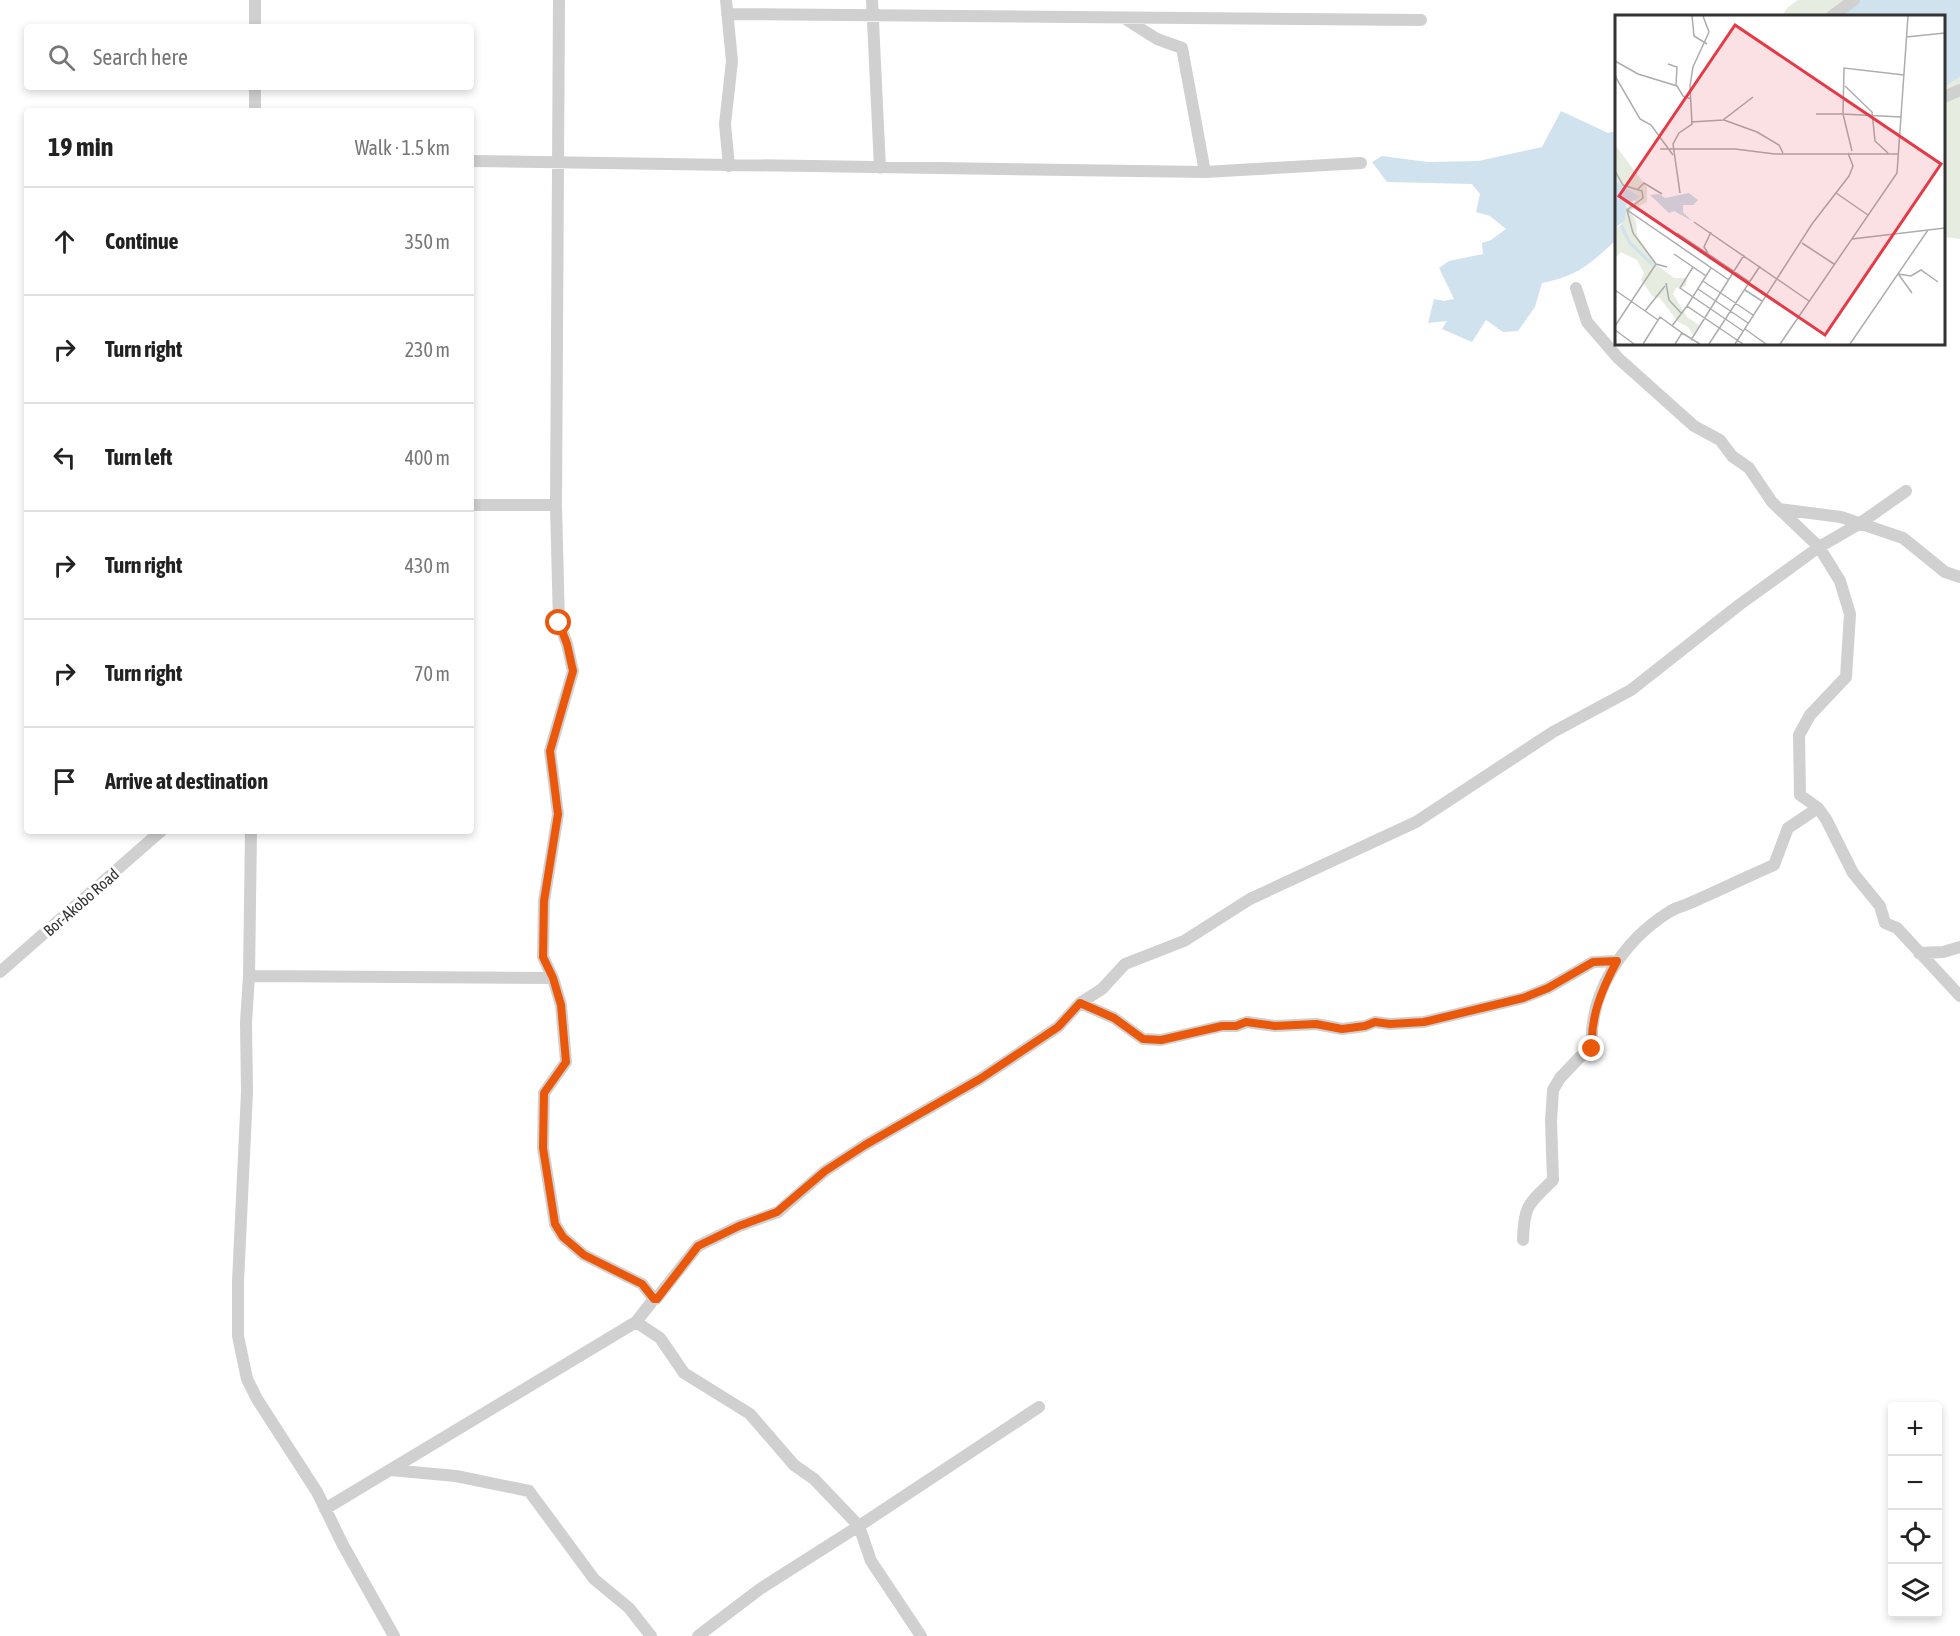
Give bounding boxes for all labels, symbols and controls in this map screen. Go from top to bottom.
inset map [1615,15,1945,345]
search box [24,24,474,90]
icon: search [45,41,78,74]
text: Search here [93,44,188,70]
text: 19 min [48,132,113,162]
text: Walk · 1.5 km [355,136,450,159]
icon: ahead [48,225,81,258]
text: Continue [105,228,179,254]
text: 350 m [405,230,450,253]
icon: right [48,333,81,366]
text: Turn right [105,336,182,362]
text: 230 m [405,338,450,361]
icon: left [48,441,81,474]
text: Turn left [105,444,172,470]
text: 400 m [405,446,450,469]
icon: right [48,549,81,582]
text: Turn right [105,552,182,578]
text: 430 m [405,554,450,577]
route start [545,609,571,635]
icon: right [48,657,81,690]
text: Turn right [105,660,182,686]
text: 70 m [414,662,450,685]
icon: arrive [48,765,81,798]
text: Arrive at destination [105,768,268,794]
street label: Bor-Akobo Road [40,864,122,940]
route end [1578,1035,1604,1061]
map controls [1888,1402,1942,1618]
button: + [1888,1402,1942,1456]
button: − [1888,1456,1942,1510]
button: locate [1888,1510,1942,1564]
button: layers [1888,1564,1942,1618]

